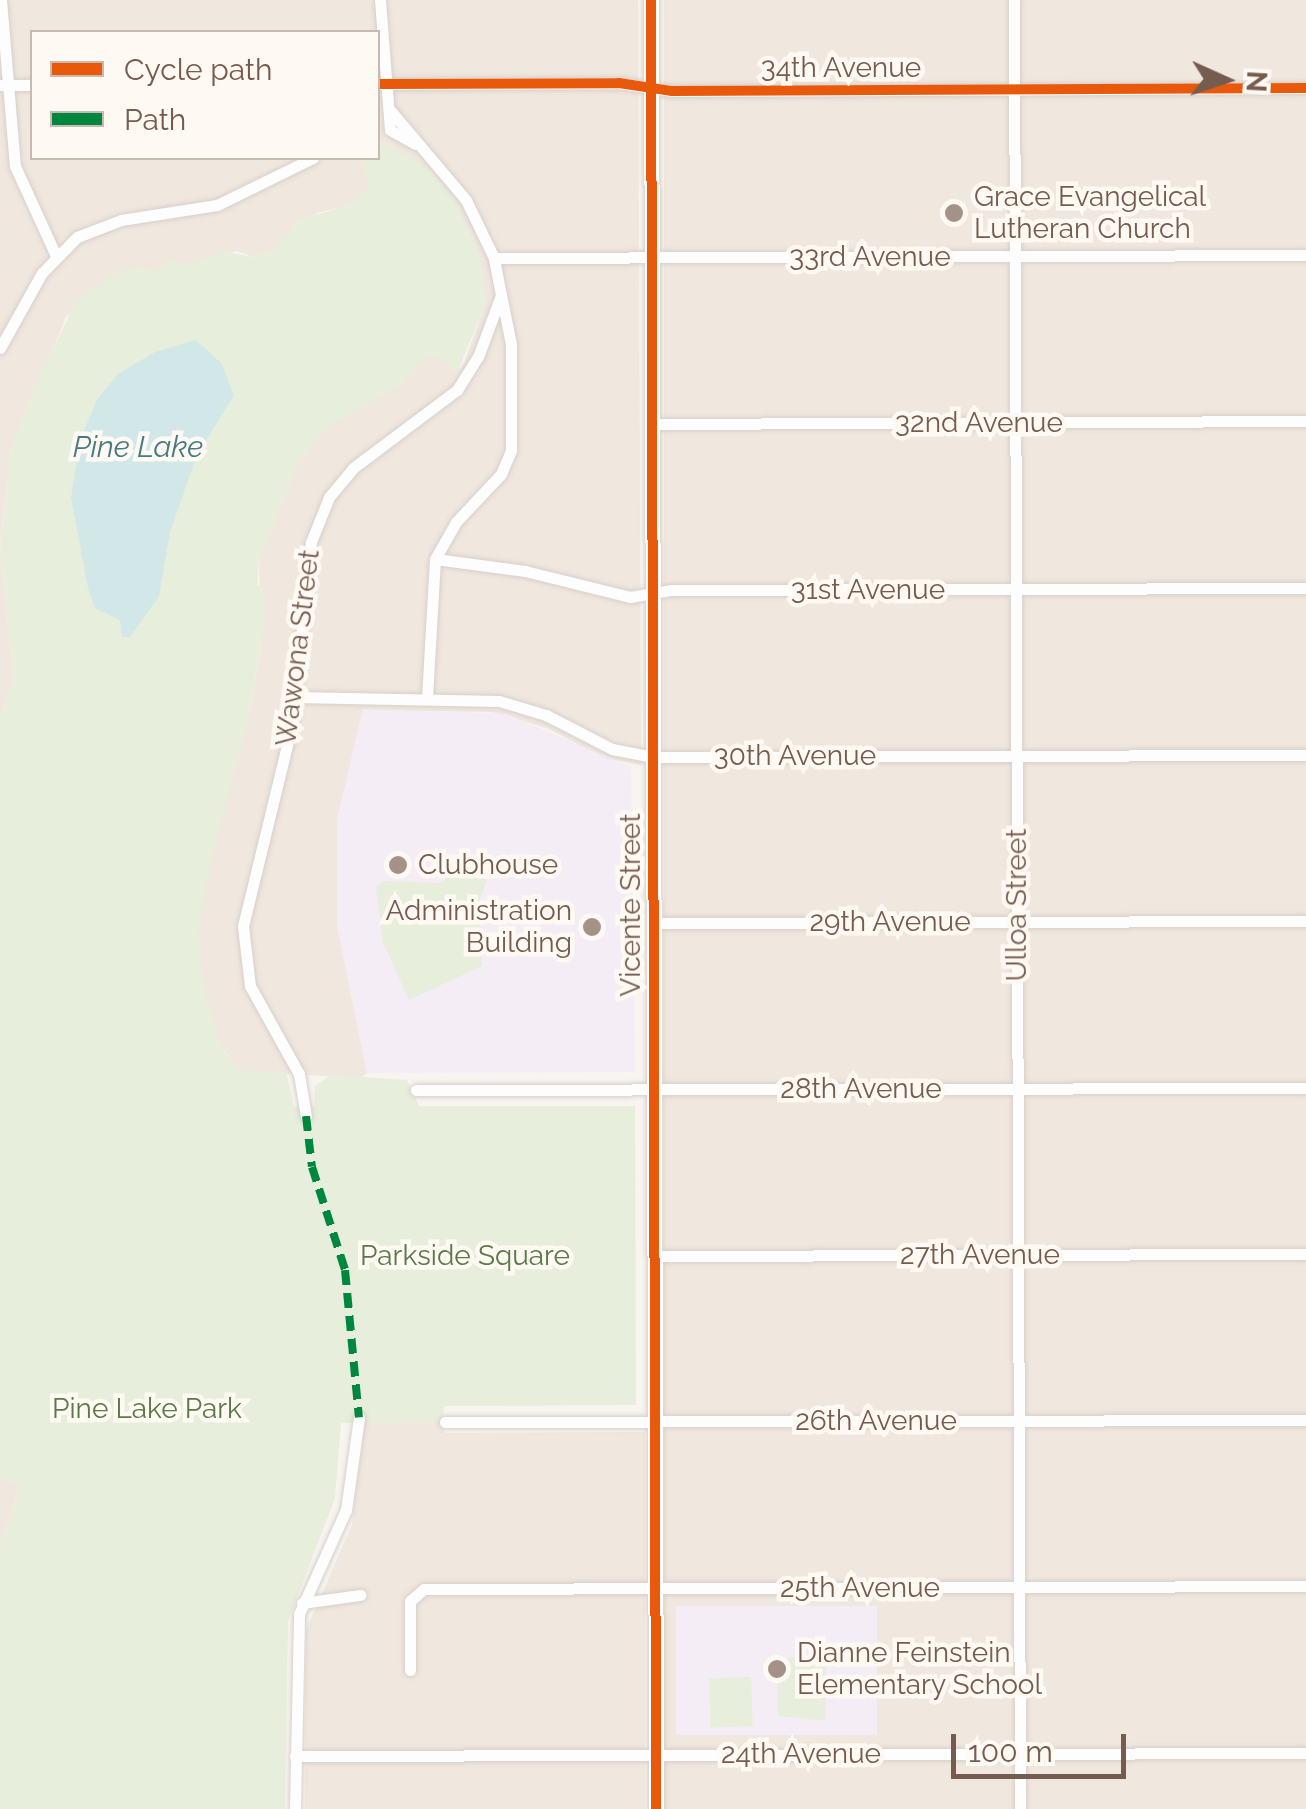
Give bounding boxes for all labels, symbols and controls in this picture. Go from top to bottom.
legend [30,30,380,160]
north arrow [1176,30,1276,130]
street label: 34th Avenue [760,51,922,85]
text: Cycle path [124,52,272,87]
text: N [1239,70,1273,93]
text: Path [124,102,186,137]
place label: Grace Evangelical Lutheran Church [974,180,1206,246]
marker: Grace Evangelical Lutheran Church [943,202,965,224]
street label: 33rd Avenue [789,240,951,274]
street label: 32nd Avenue [895,406,1063,440]
water label: Pine Lake [73,429,203,465]
street label: Wawona Street [269,548,327,748]
street label: 31st Avenue [790,573,946,607]
street label: 30th Avenue [713,739,877,773]
street label: Vicente Street [614,813,648,997]
street label: Ulloa Street [1000,829,1034,981]
place label: Clubhouse [418,848,558,882]
marker: Clubhouse [387,854,409,876]
place label: Administration Building [386,894,572,960]
street label: 29th Avenue [809,905,971,939]
marker: Administration Building [581,916,603,938]
street label: 28th Avenue [780,1072,942,1106]
street label: 27th Avenue [900,1238,1060,1272]
park label: Parkside Square [360,1239,570,1273]
park label: Pine Lake Park [52,1392,242,1426]
street label: 26th Avenue [795,1404,957,1438]
street label: 25th Avenue [780,1571,940,1605]
place label: Dianne Feinstein Elementary School [797,1636,1043,1702]
marker: Dianne Feinstein Elementary School [766,1658,788,1680]
scale bar [956,1714,1131,1776]
text: 100 m [968,1734,1053,1769]
street label: 24th Avenue [721,1737,881,1771]

